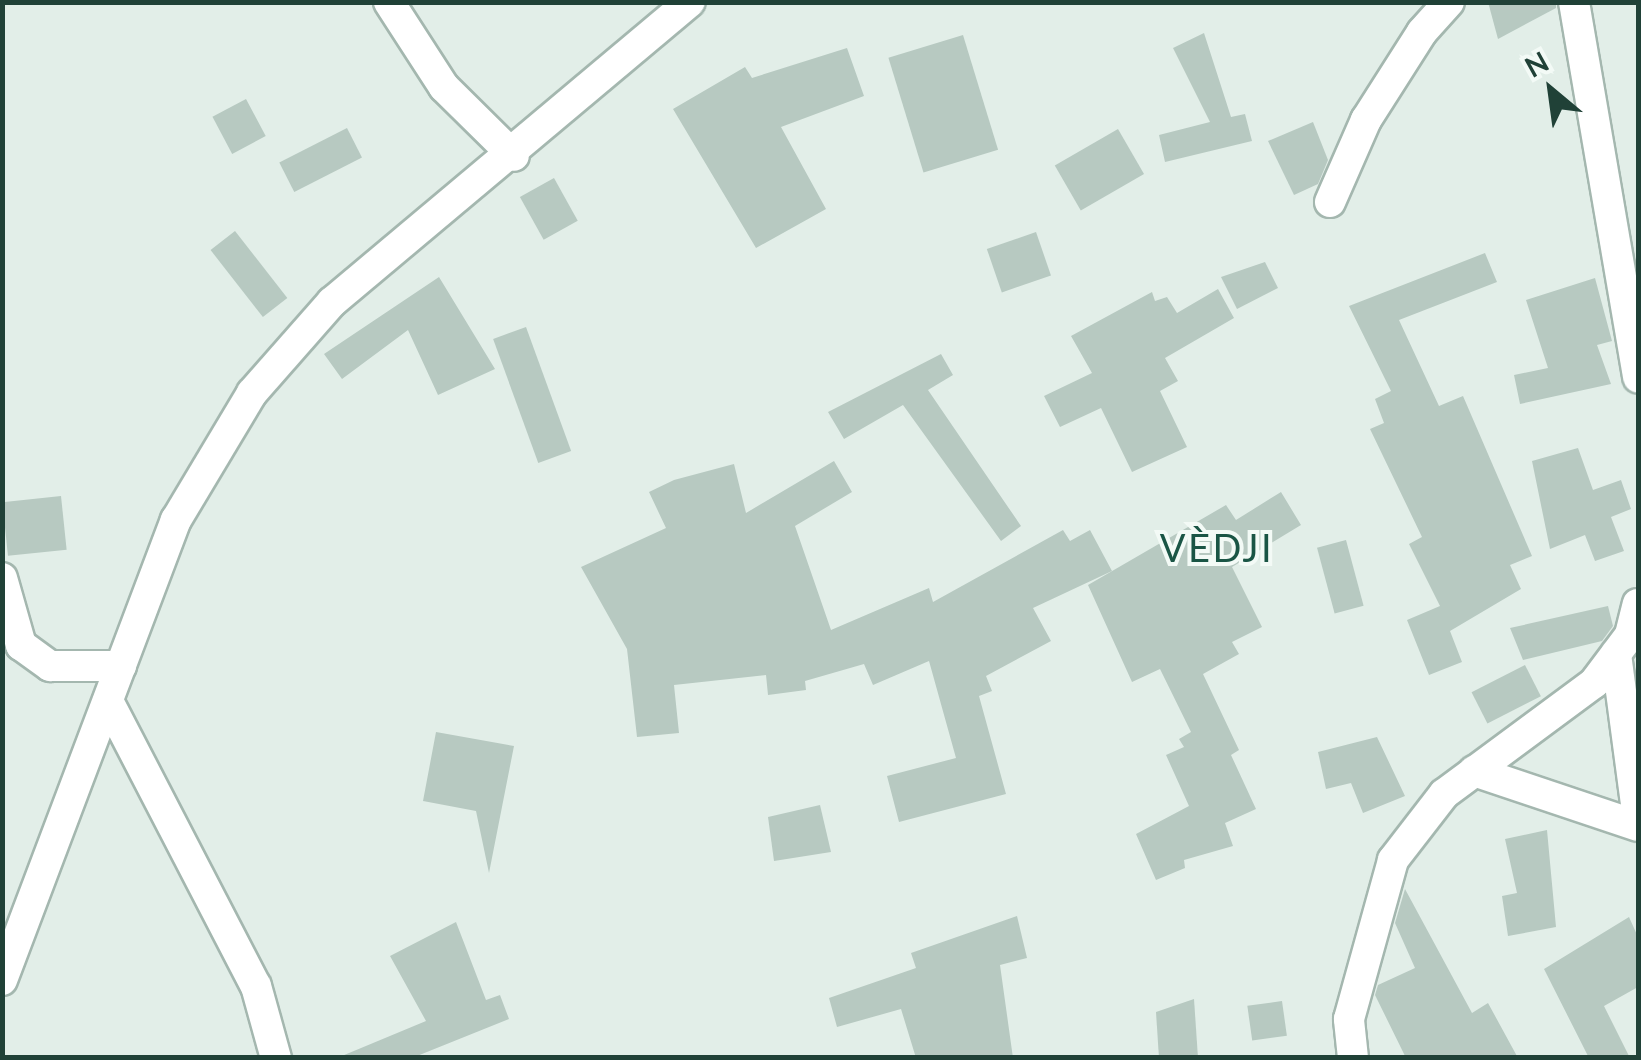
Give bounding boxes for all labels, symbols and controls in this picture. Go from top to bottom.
north arrow [1501,40,1601,140]
text: N [1519,44,1554,84]
district label: VÈDJI [1160,525,1274,571]

